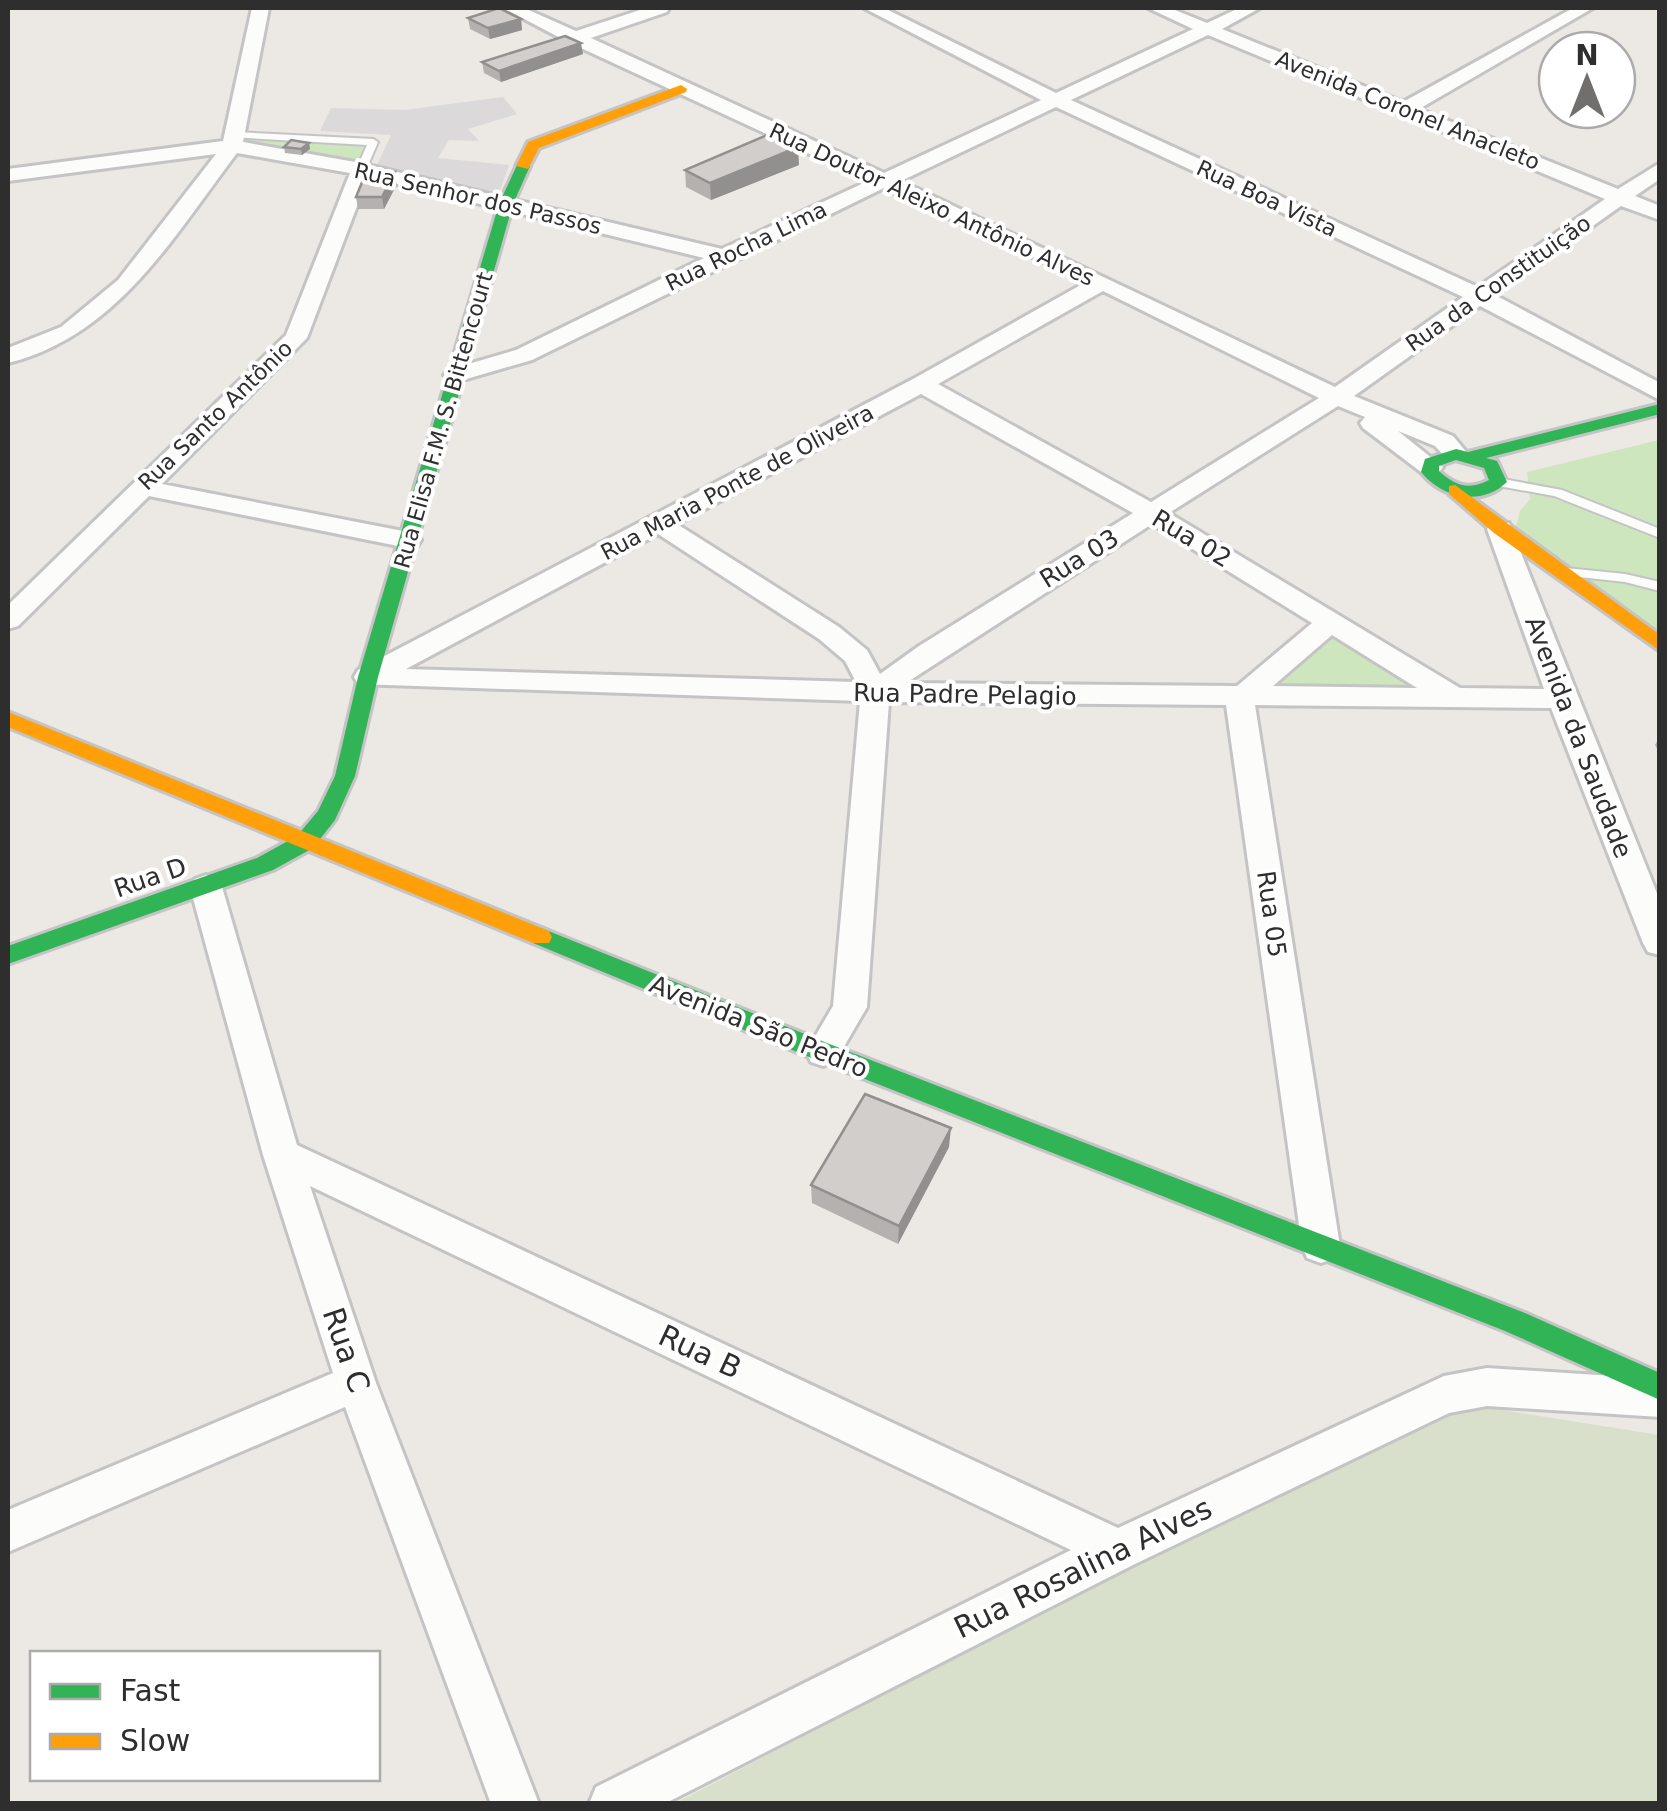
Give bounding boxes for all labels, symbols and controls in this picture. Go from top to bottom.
north arrow [1537,30,1637,130]
text: N [1575,39,1599,72]
street label: Avenida Coronel Anacleto [1272,46,1543,175]
street label: Rua Doutor Aleixo Antônio Alves [765,118,1098,291]
street label: Rua Boa Vista [1193,155,1341,242]
street label: Rua Senhor dos Passos [352,158,604,239]
street label: Rua Rocha Lima [662,197,831,296]
street label: Rua da Constituição [1401,210,1595,357]
street label: Rua Elisa F.M. S. Bittencourt [389,269,498,571]
street label: Rua Santo Antônio [133,336,297,495]
street label: Rua Maria Ponte de Oliveira [597,400,878,565]
street label: Rua 02 [1147,504,1237,573]
street label: Rua 03 [1035,523,1124,594]
street label: Avenida da Saudade [1519,612,1638,862]
street label: Rua Padre Pelagio [853,678,1077,711]
street label: Rua D [110,852,190,903]
street label: Rua 05 [1251,869,1292,959]
street label: Avenida São Pedro [646,969,872,1083]
street label: Rua C [316,1303,377,1397]
street label: Rua B [653,1317,747,1386]
street label: Rua Rosalina Alves [948,1490,1217,1645]
legend [30,1651,380,1781]
text: Fast [120,1673,181,1708]
text: Slow [120,1723,190,1758]

